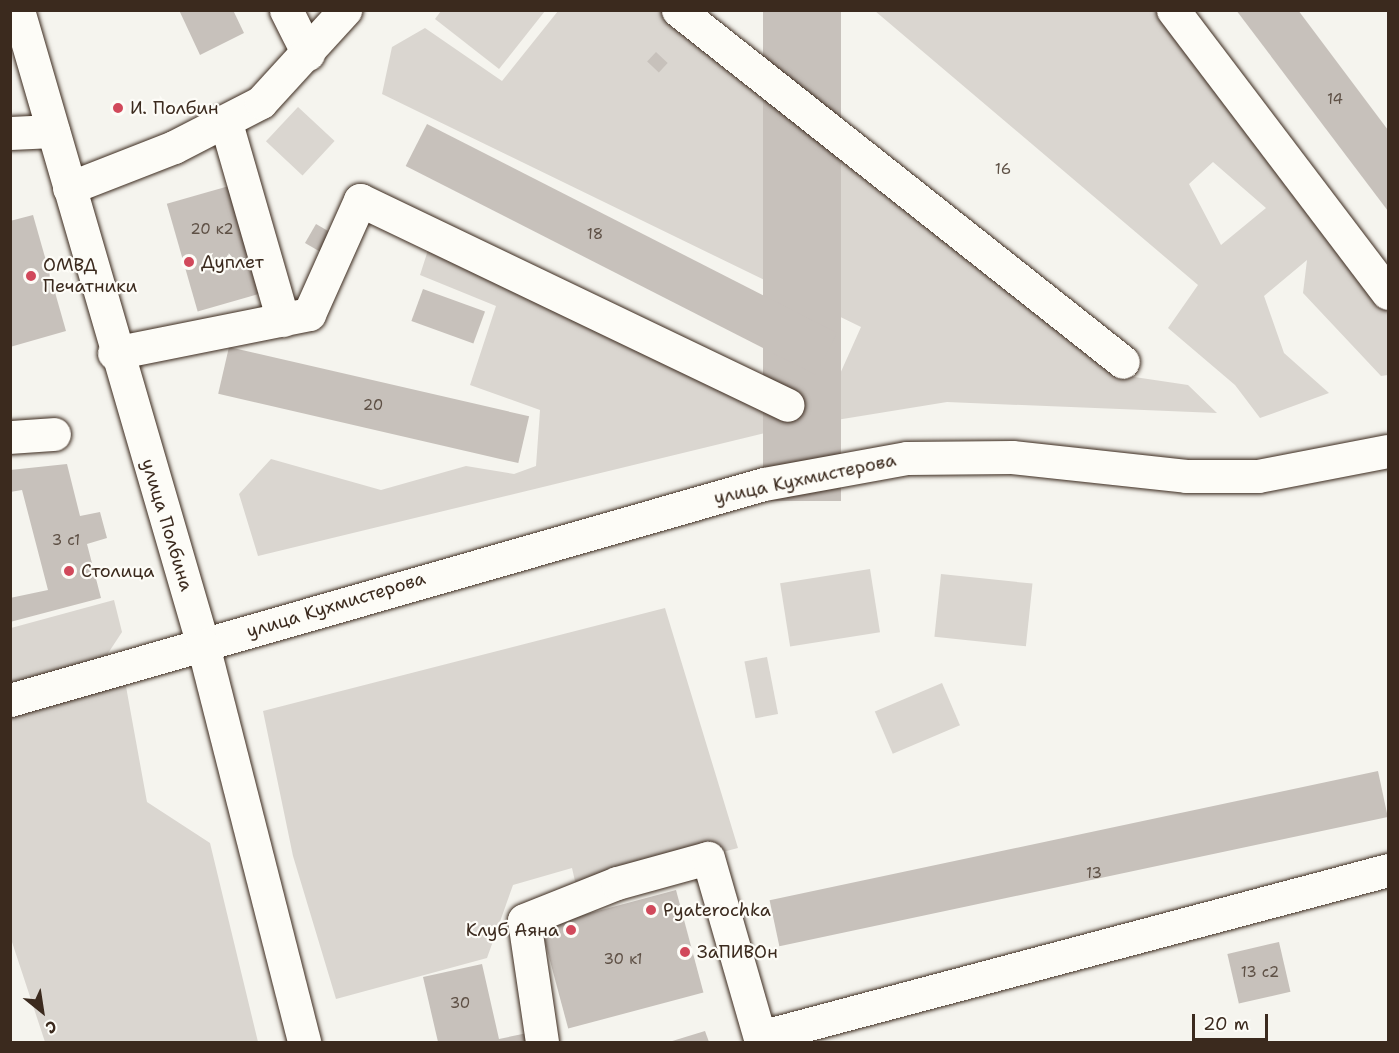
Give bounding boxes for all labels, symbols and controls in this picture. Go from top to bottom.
house number: 14 [1327,91,1343,109]
place label: И. Полбин [130,97,219,119]
marker: И. Полбин [111,101,125,115]
house number: 16 [995,161,1011,179]
house number: 20 к2 [190,221,234,239]
house number: 18 [587,226,603,244]
place label: Дуплет [201,251,264,273]
place label: ОМВД Печатники [43,255,137,298]
marker: Дуплет [182,255,196,269]
marker: ОМВД Печатники [24,269,38,283]
house number: 20 [363,397,383,415]
street label: улица Кухмистерова [712,449,898,509]
street label: улица Полбина [137,456,197,594]
house number: 3 с1 [52,532,80,550]
place label: Столица [81,560,154,582]
marker: Столица [62,564,76,578]
street label: улица Кухмистерова [244,568,428,642]
house number: 13 [1086,865,1102,883]
place label: Pyaterochka [663,899,771,921]
marker: Pyaterochka [644,903,658,917]
place label: Клуб Аяна [466,919,559,941]
marker: Клуб Аяна [564,923,578,937]
place label: ЗаПИВОн [697,941,778,963]
marker: ЗаПИВОн [678,945,692,959]
house number: 30 к1 [603,951,643,969]
house number: 13 с2 [1241,964,1279,982]
north arrow [12,981,72,1041]
house number: 30 [450,995,470,1013]
scale bar [1195,1002,1272,1040]
text: 20 m [1203,1012,1249,1036]
text: С [42,1015,61,1039]

